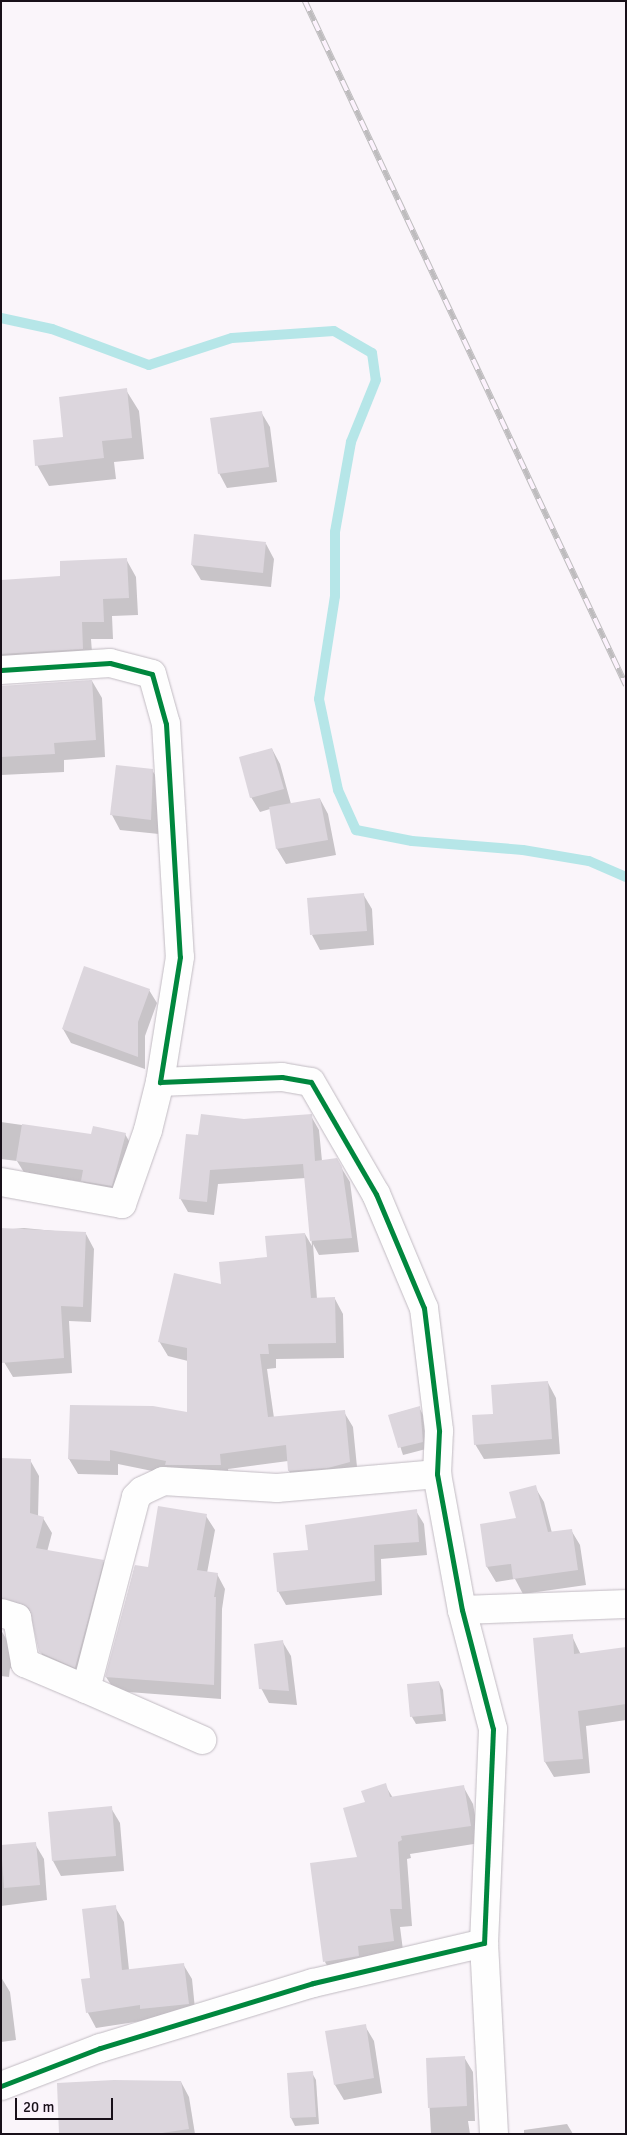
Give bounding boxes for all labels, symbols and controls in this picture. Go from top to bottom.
scale bar [18,2088,115,2120]
text: 20 m [23,2098,54,2116]

